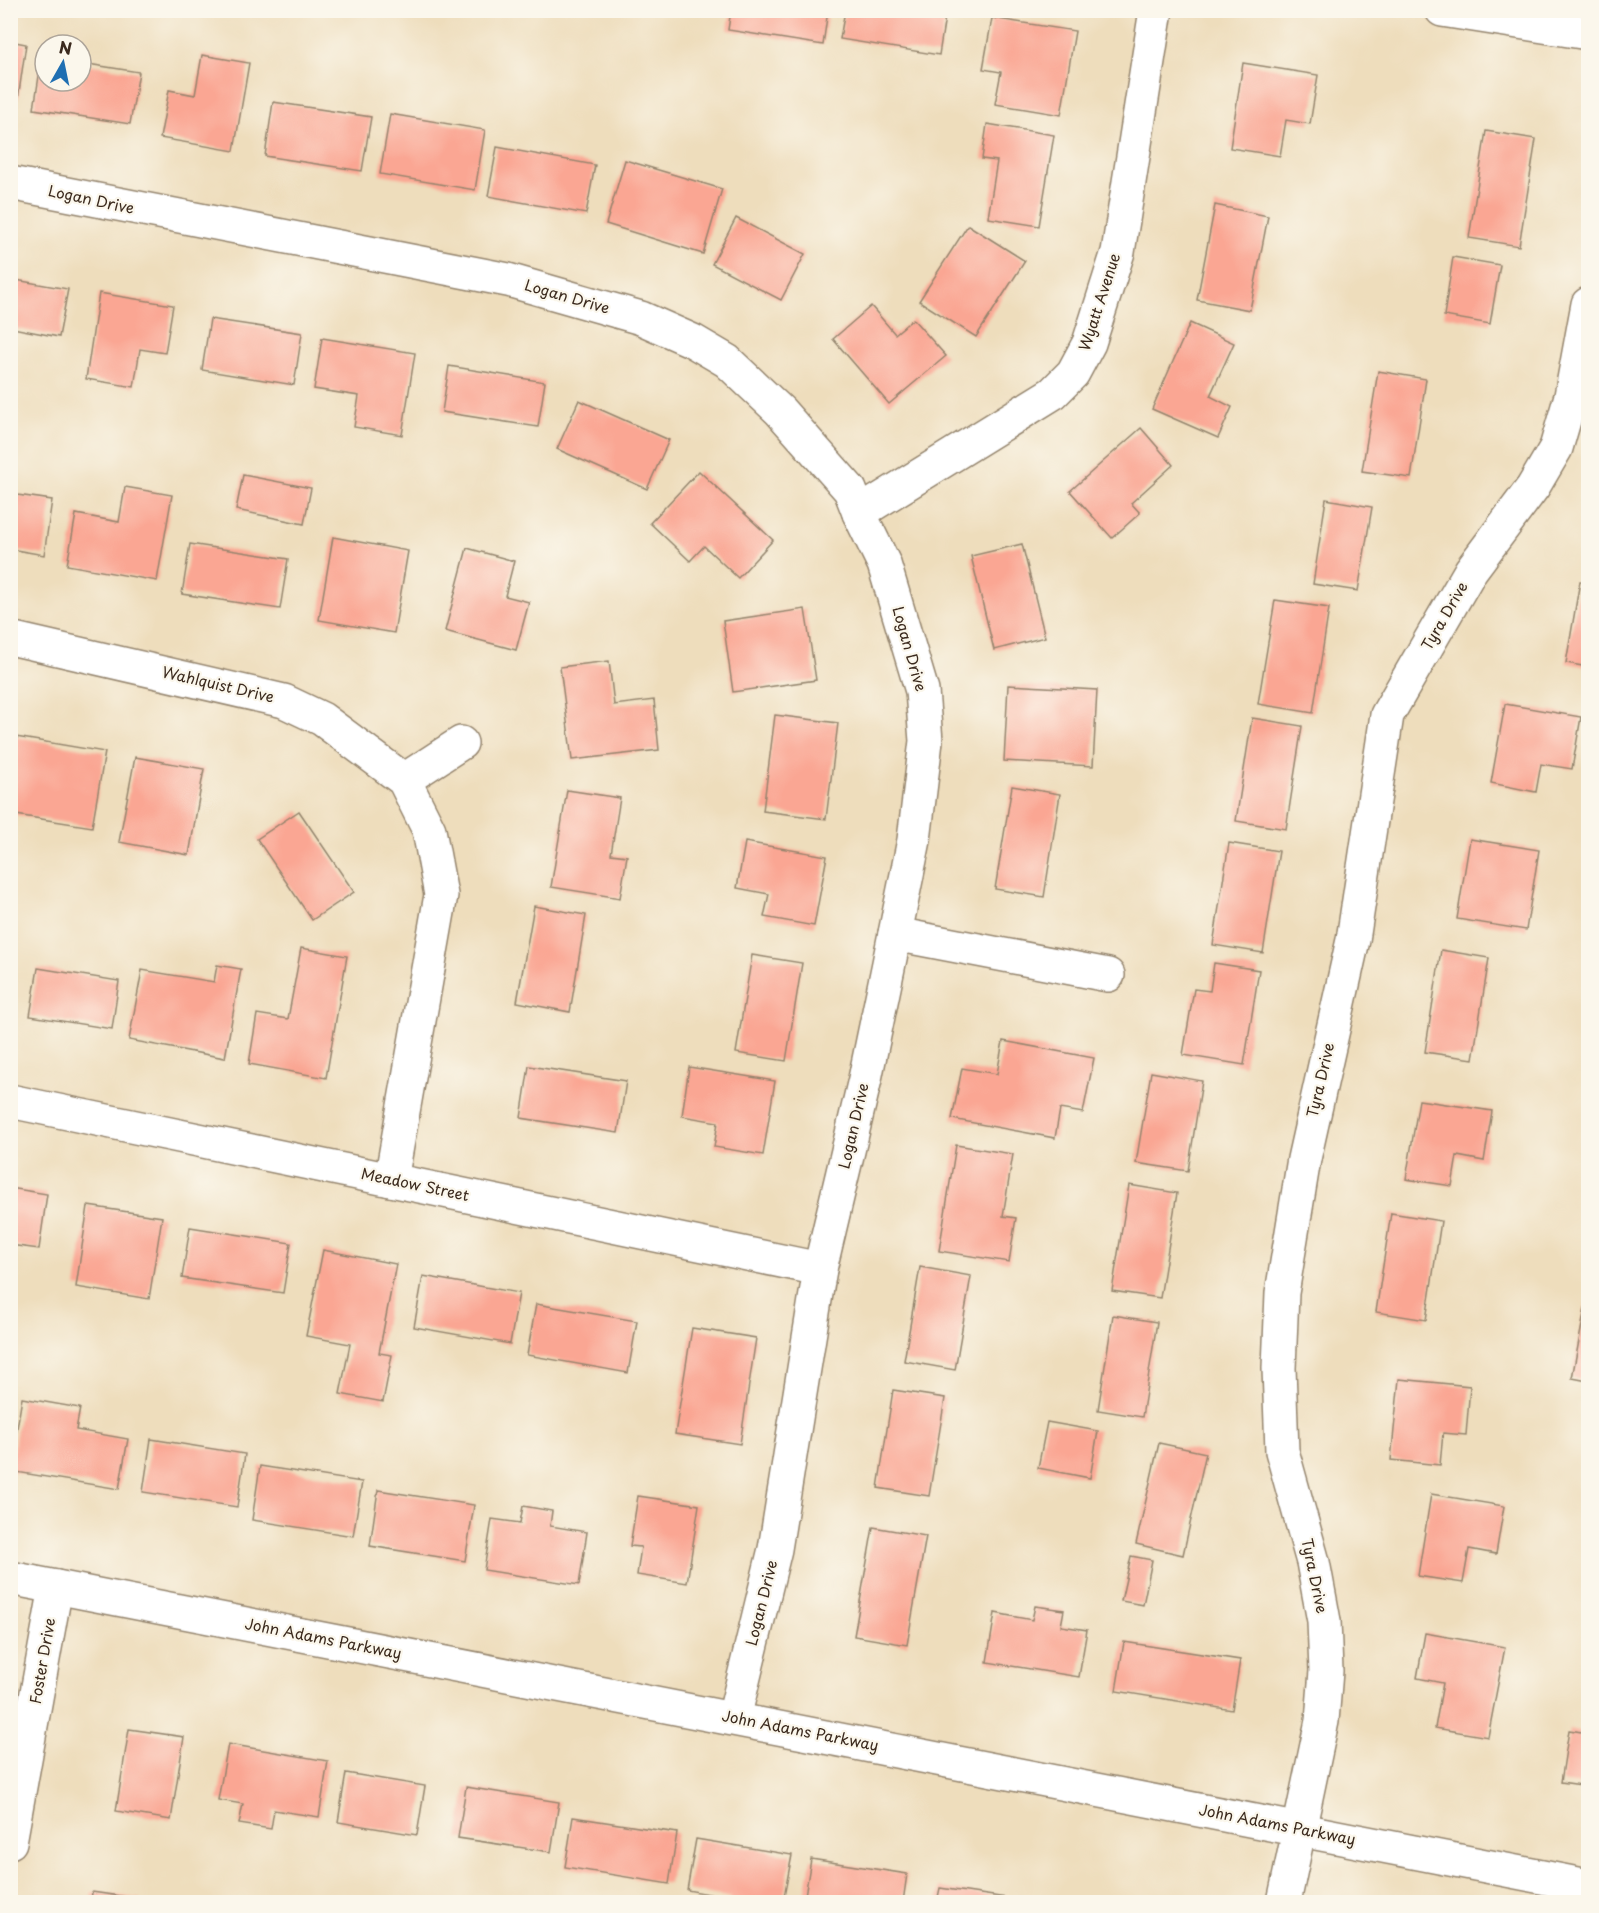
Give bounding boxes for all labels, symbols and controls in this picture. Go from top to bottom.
north arrow [33,33,93,93]
text: N [57,34,74,60]
street label: Logan Drive [46,178,137,219]
street label: Wyatt Avenue [1072,250,1125,353]
street label: Logan Drive [522,272,613,319]
street label: Tyra Drive [1415,577,1473,654]
street label: Logan Drive [887,603,934,694]
street label: Wahlquist Drive [160,659,277,708]
street label: Tyra Drive [1300,1040,1339,1119]
street label: Logan Drive [831,1080,874,1171]
street label: Meadow Street [359,1161,471,1206]
street label: Tyra Drive [1296,1536,1335,1615]
street label: Logan Drive [739,1557,782,1648]
street label: John Adams Parkway [243,1611,404,1664]
street label: Foster Drive [23,1616,60,1706]
street label: John Adams Parkway [720,1703,881,1756]
street label: John Adams Parkway [1197,1797,1358,1850]

